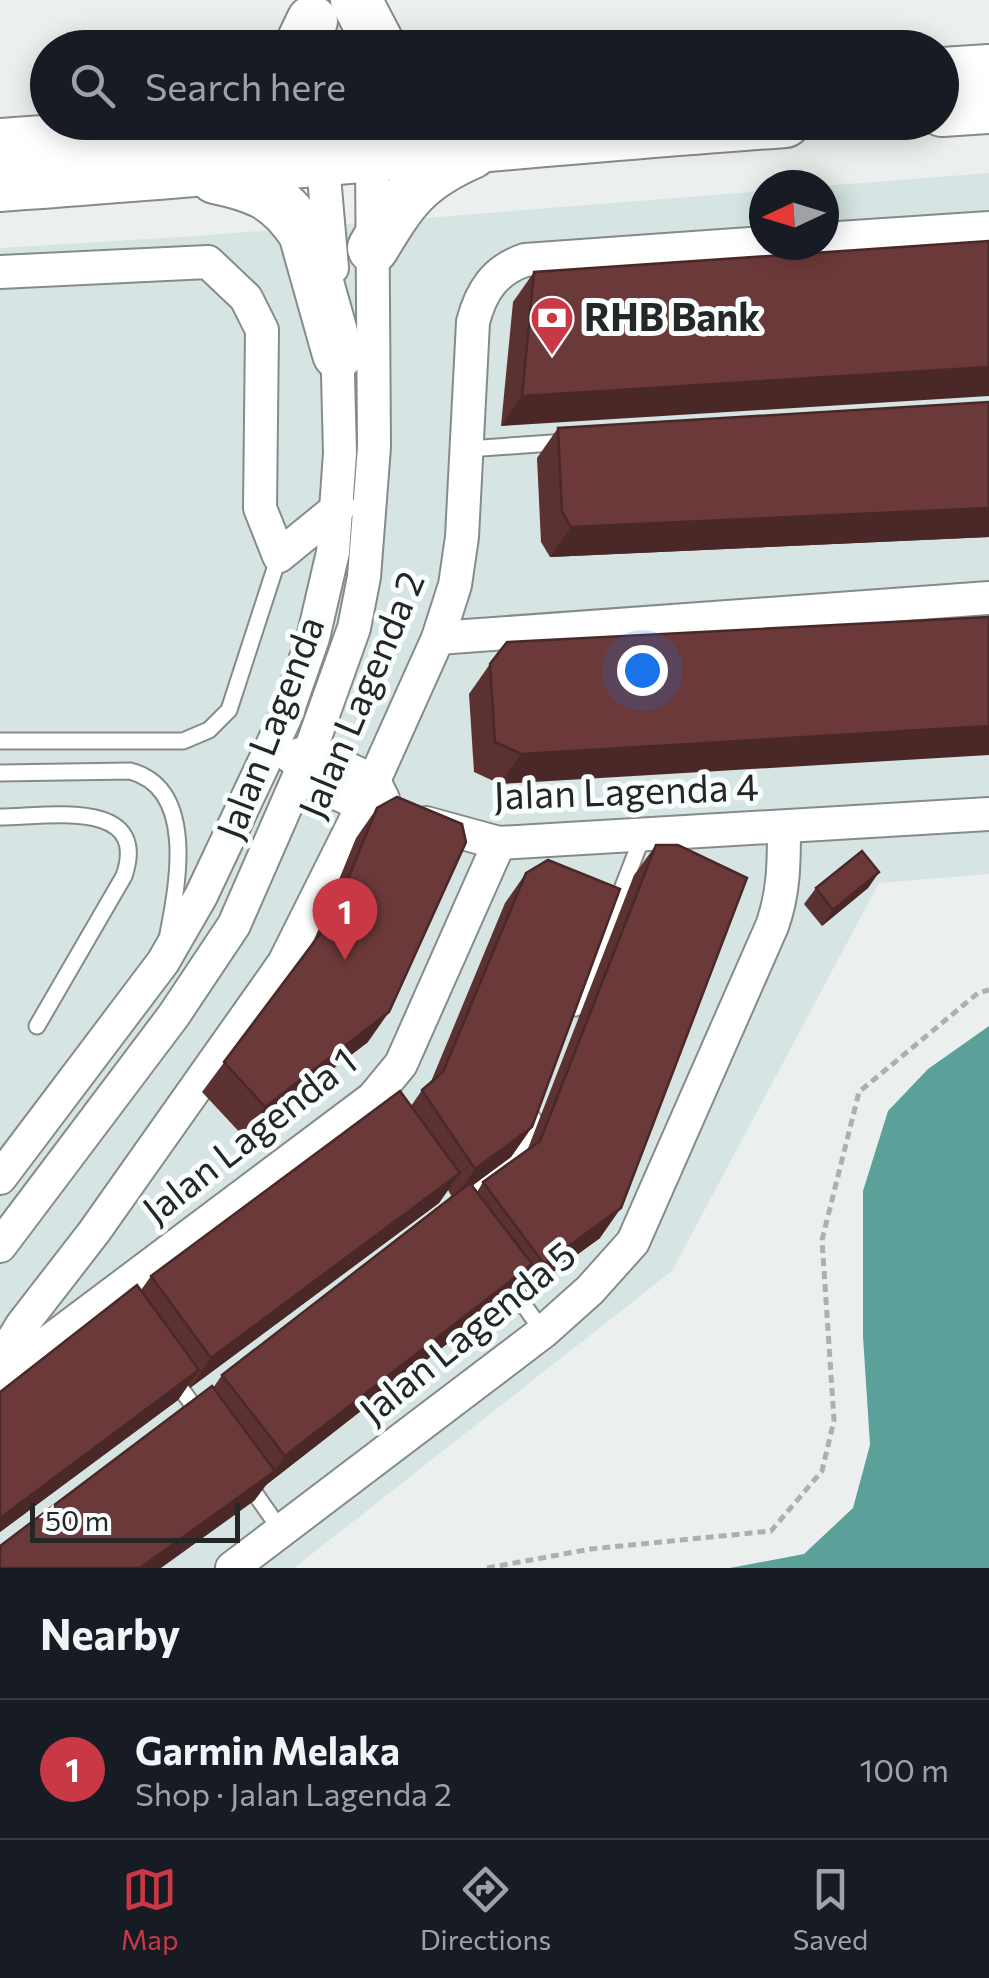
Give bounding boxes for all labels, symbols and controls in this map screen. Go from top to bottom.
search box [30,30,959,140]
icon: search [65,58,120,113]
text: Search here [145,62,346,109]
north arrow [749,170,839,260]
place label: RHB Bank [584,292,760,339]
bank icon: RHB Bank [529,295,575,356]
street label: Jalan Lagenda 2 [287,564,433,824]
street label: Jalan Lagenda [205,609,333,845]
your location [617,645,668,696]
street label: Jalan Lagenda 4 [493,761,759,818]
pin: 1 [312,878,378,960]
street label: Jalan Lagenda 1 [132,1036,365,1232]
street label: Jalan Lagenda 5 [349,1230,584,1432]
scale bar [30,1498,240,1542]
text: 50 m [45,1503,109,1537]
text: Nearby [40,1607,180,1659]
text: Garmin Melaka [135,1726,400,1773]
text: 1 [65,1749,80,1789]
text: 100 m [860,1749,949,1789]
text: Shop · Jalan Lagenda 2 [135,1773,452,1813]
tab: Map [121,1862,178,1956]
tab: Directions [420,1862,551,1956]
tab: Saved [793,1862,868,1956]

